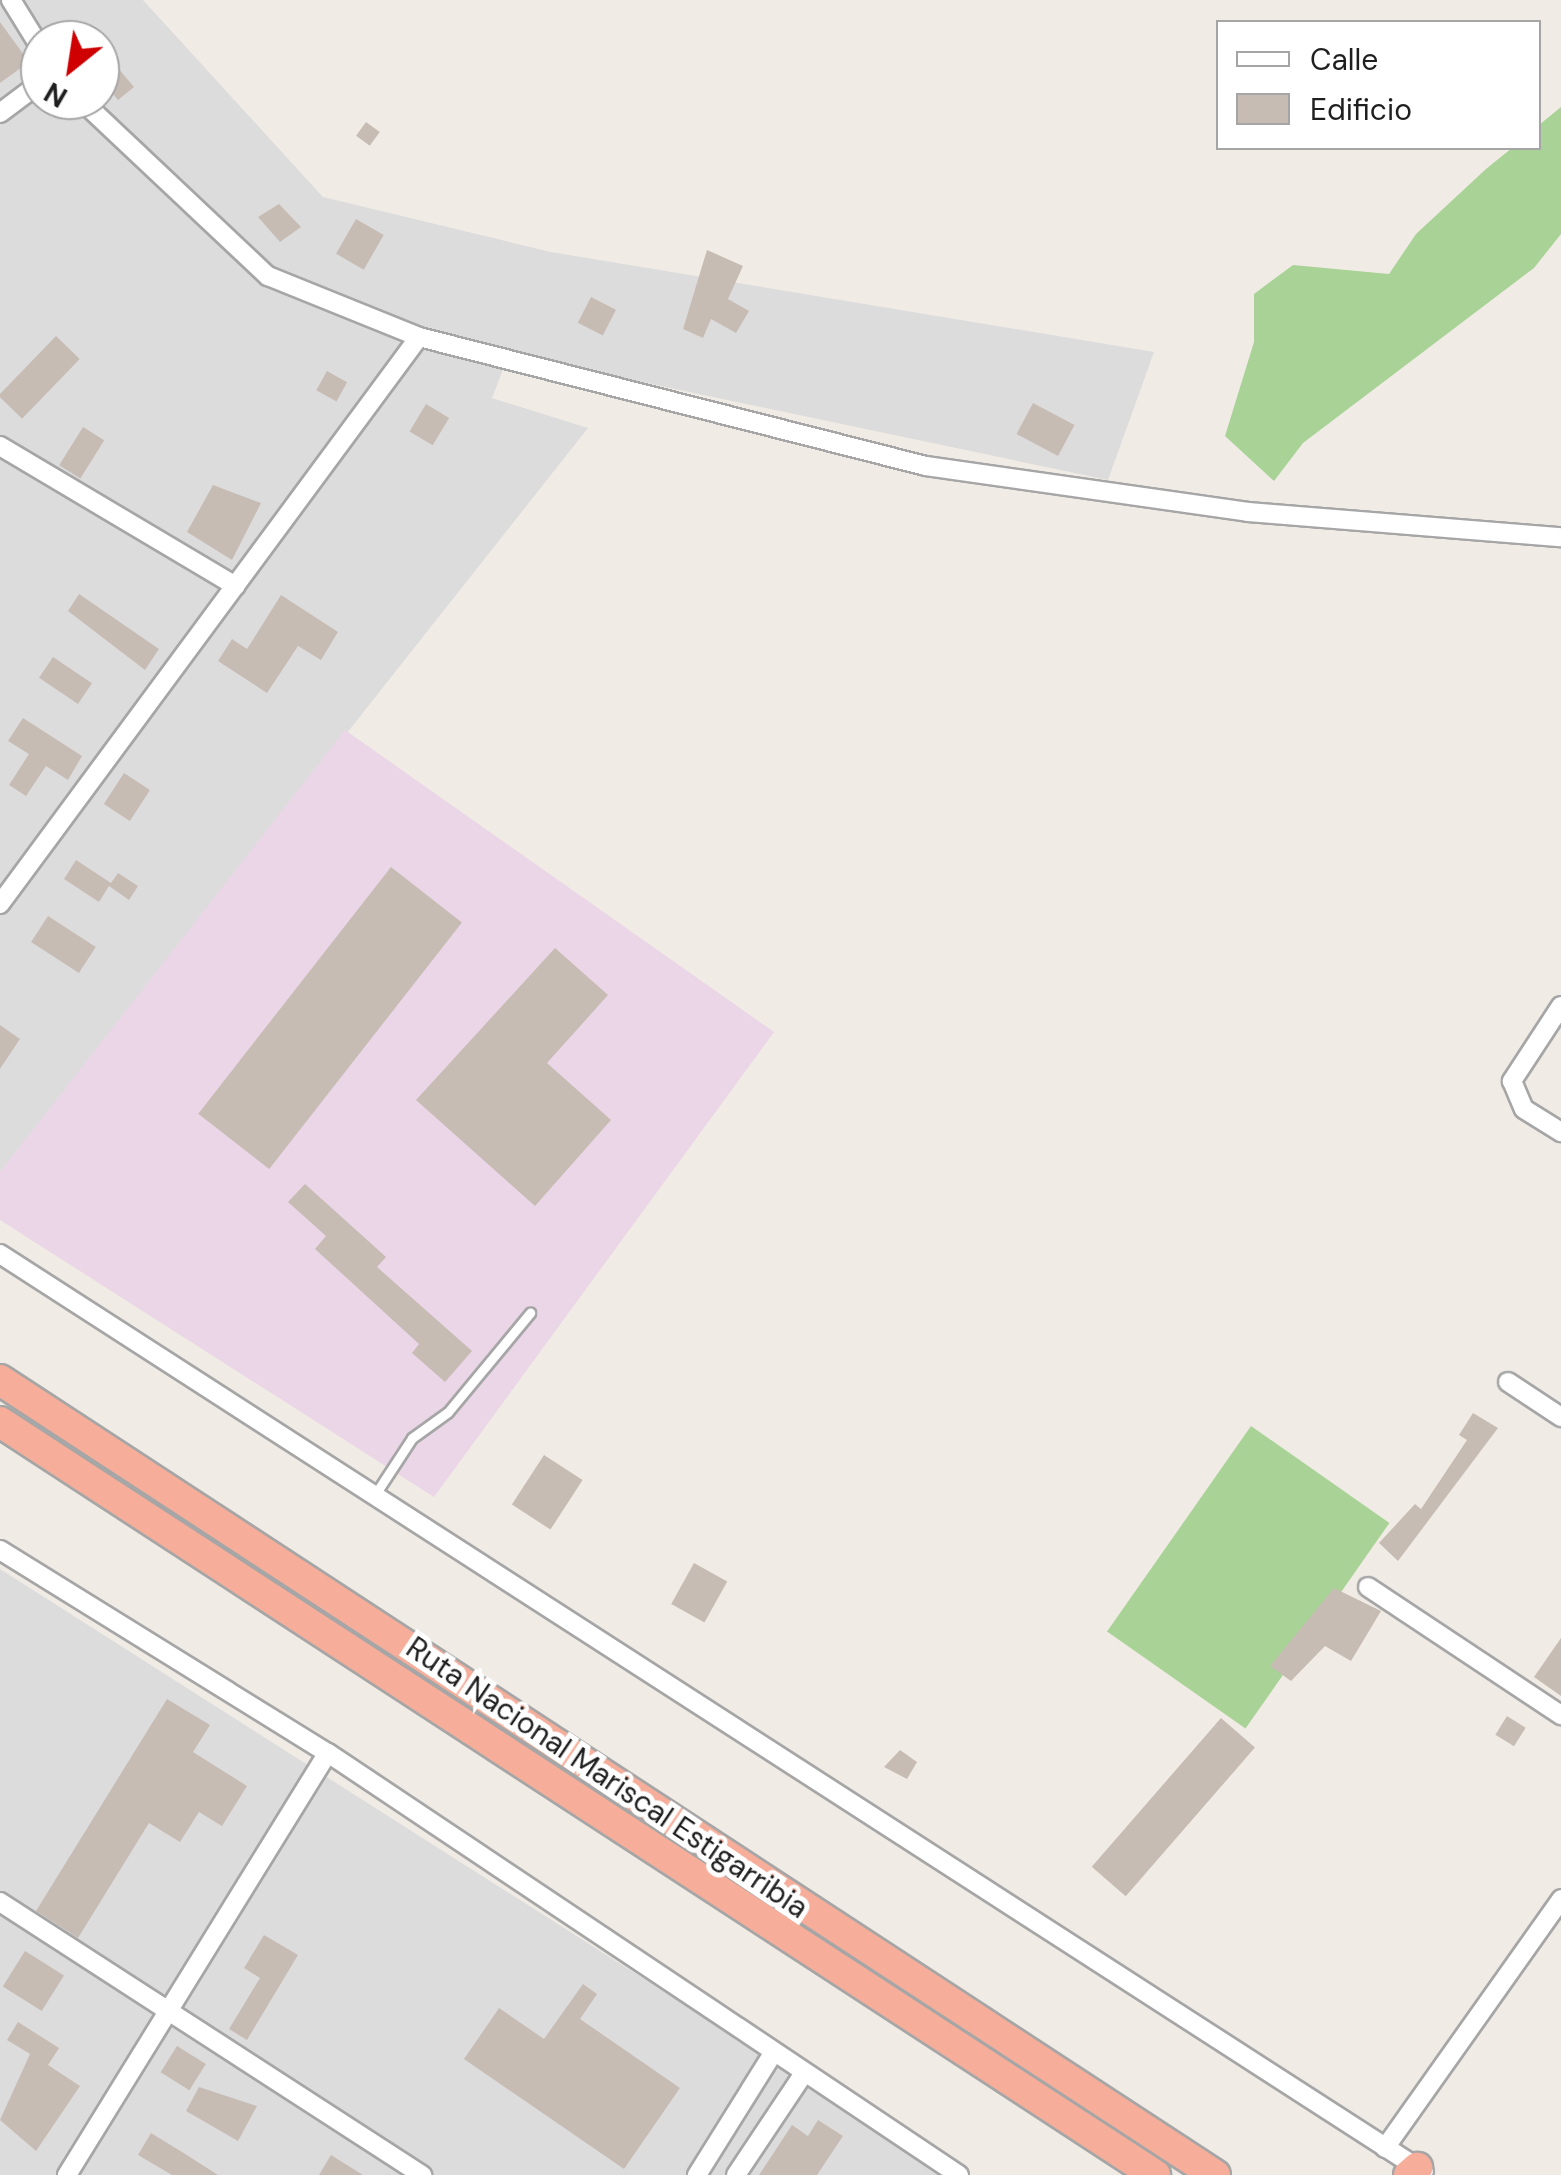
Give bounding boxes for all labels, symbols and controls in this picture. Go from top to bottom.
north arrow [20,20,120,120]
legend [1216,20,1541,150]
text: Calle [1310,40,1378,79]
text: N [38,74,74,116]
text: Edificio [1310,90,1412,129]
street label: Ruta Nacional Mariscal Estigarribia [399,1630,815,1926]

